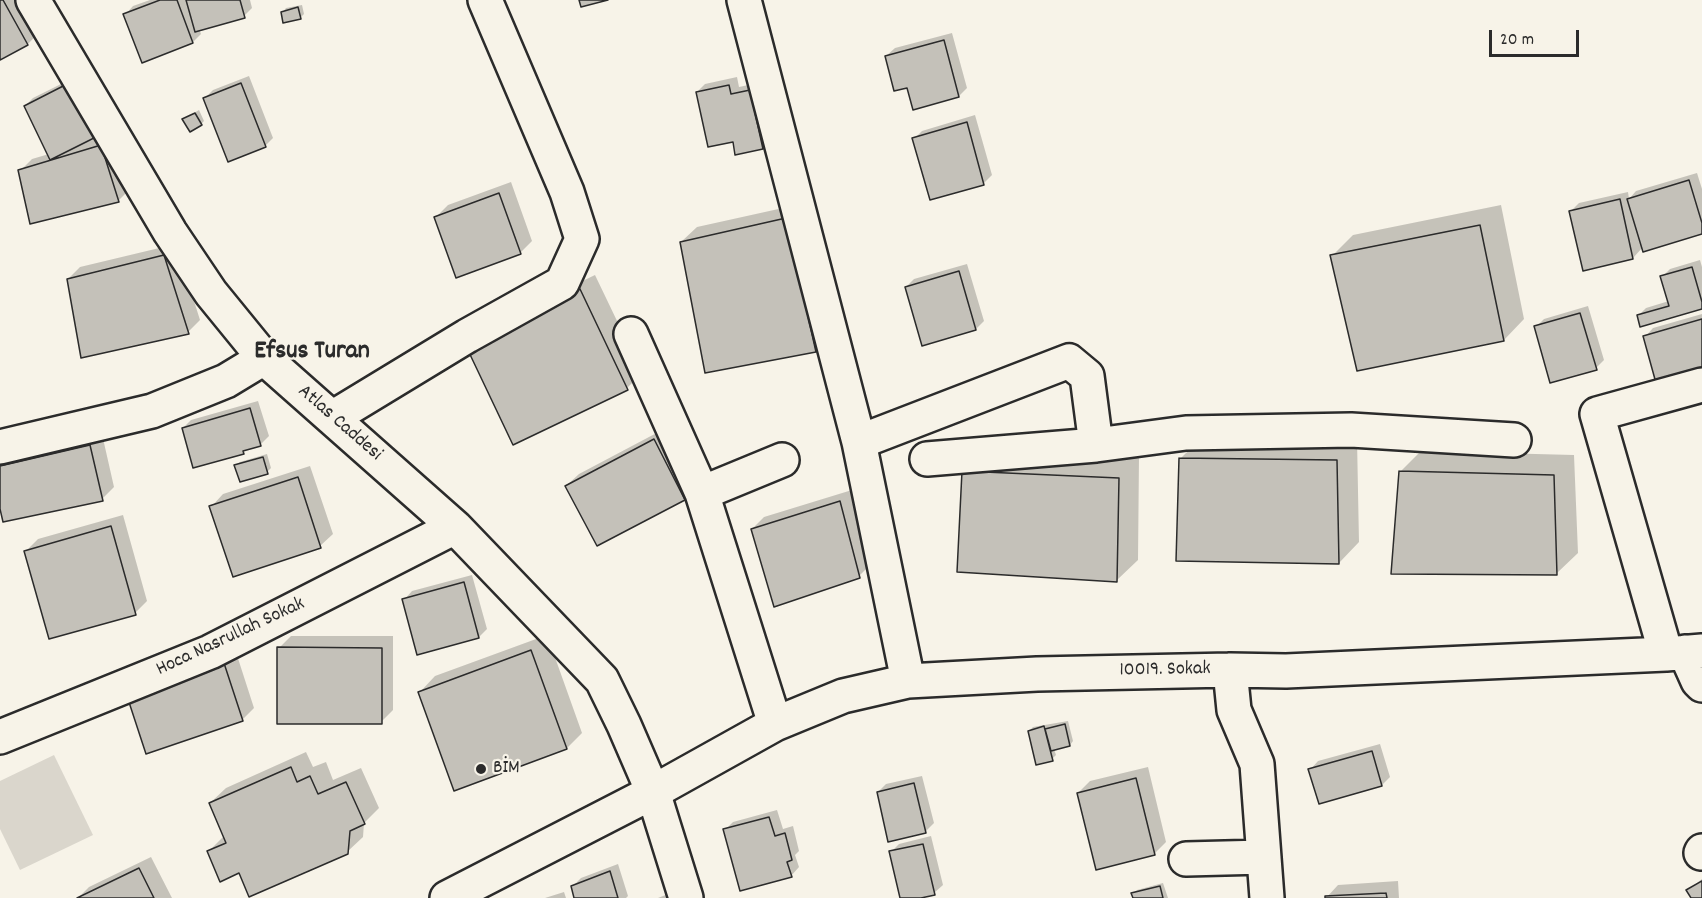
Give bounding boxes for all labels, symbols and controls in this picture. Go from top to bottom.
scale bar [1492,18,1582,56]
text: 20 m [1500,28,1534,53]
district label: Efsus Turan [254,337,370,369]
street label: Atlas Caddesi [292,381,386,467]
street label: Hoca Nasrullah Sokak [153,593,309,683]
street label: 10019. Sokak [1119,658,1211,684]
place label: BİM [493,757,520,781]
marker: BİM [474,762,488,776]

